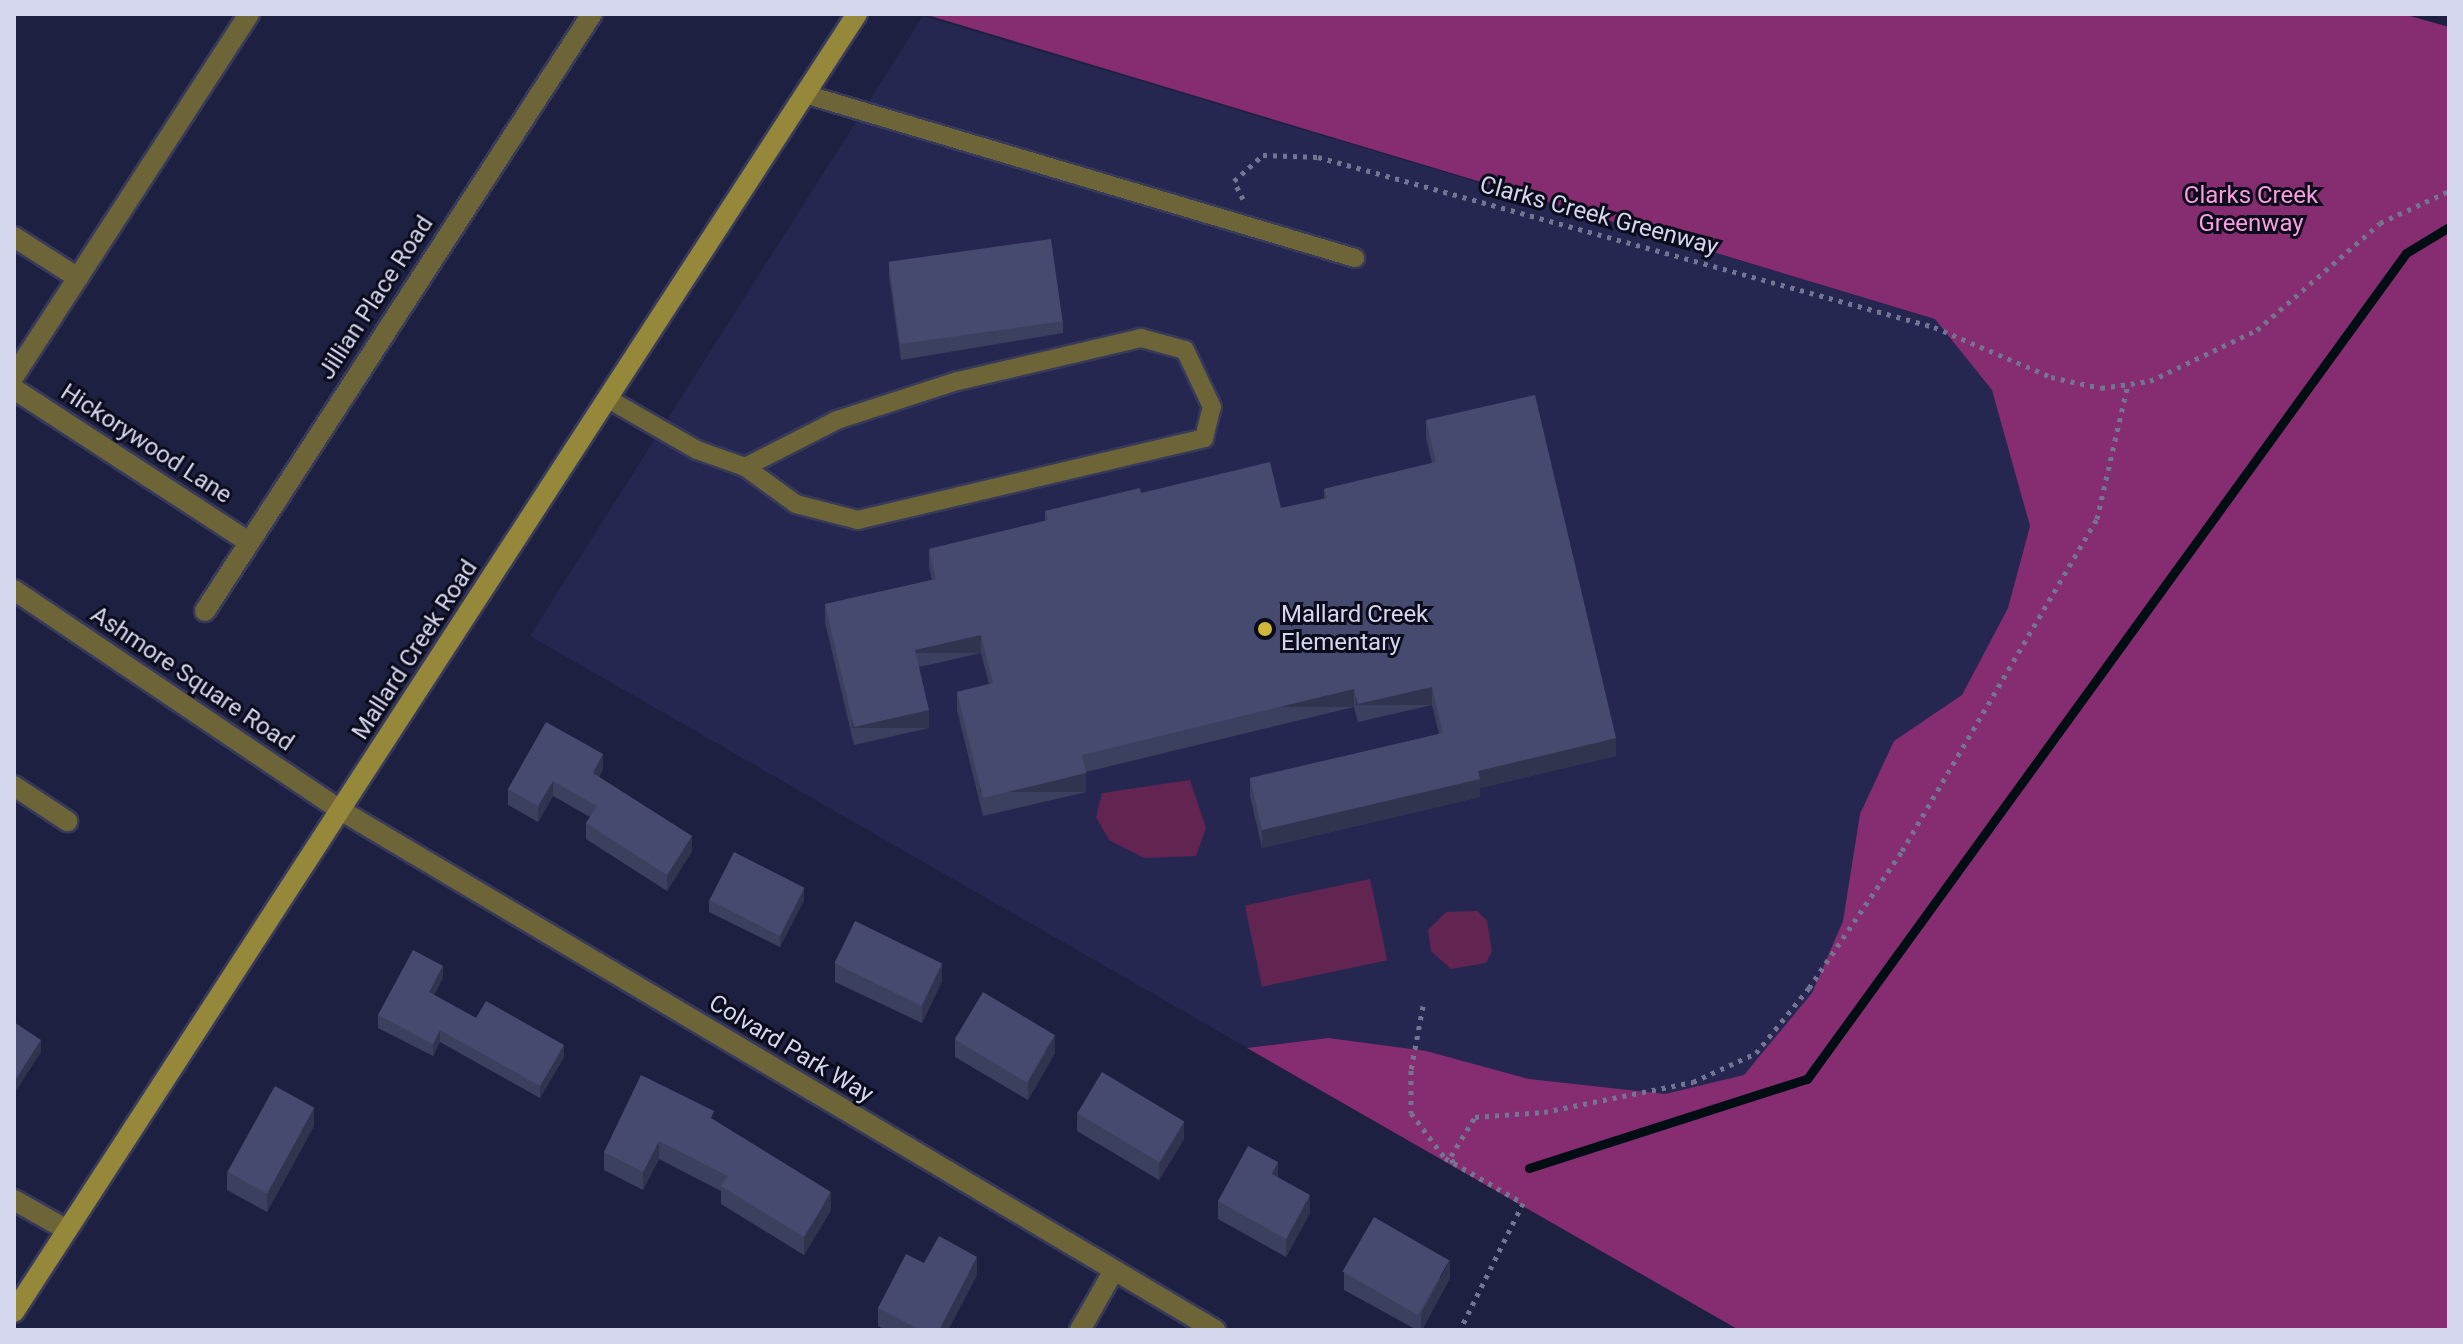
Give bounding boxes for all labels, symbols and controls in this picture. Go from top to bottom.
street label: Clarks Creek Greenway [1477,170,1721,262]
park label: Clarks Creek Greenway [2184,182,2318,238]
street label: Jillian Place Road [312,211,440,385]
street label: Hickorywood Lane [55,378,237,510]
street label: Mallard Creek Road [346,555,484,745]
street label: Ashmore Square Road [85,600,299,758]
place label: Mallard Creek Elementary [1281,601,1428,657]
marker: Mallard Creek Elementary [1256,620,1274,638]
street label: Colvard Park Way [704,989,878,1109]

